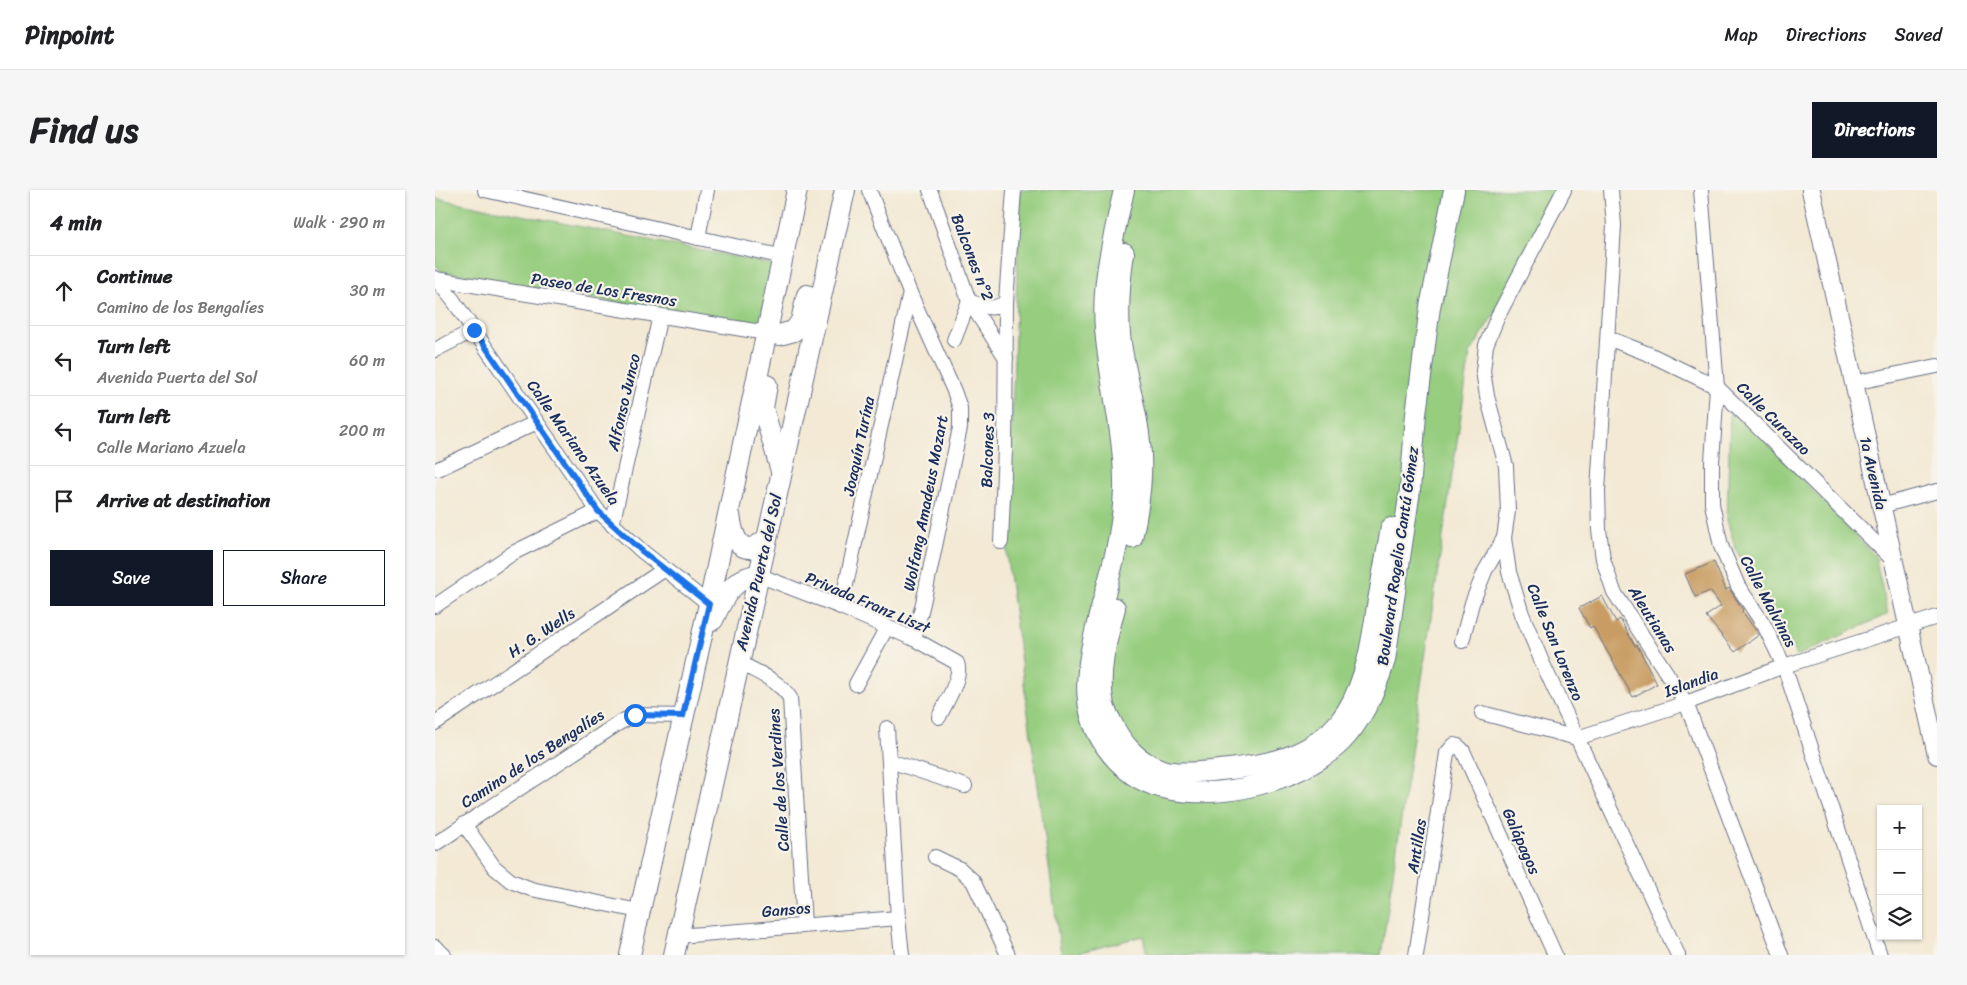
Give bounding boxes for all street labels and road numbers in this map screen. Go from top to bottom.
street label: Balcones n°2 [943,209,1002,305]
street label: Paseo de Los Fresnos [529,264,679,315]
street label: Alfonso Junco [598,350,649,455]
street label: Calle Mariano Azuela [519,373,628,511]
street label: Calle Curazao [1729,374,1818,463]
street label: Joaquín Turína [834,393,883,499]
street label: Balcones 3 [972,412,1003,488]
street label: Wolfang Amadeus Mozart [894,413,957,594]
street label: 1a Avenida [1851,433,1896,513]
street label: Boulevard Rogelio Cantú Gómez [1368,444,1427,668]
street label: Avenida Puerta del Sol [726,490,791,654]
street label: Calle Malvinas [1732,550,1805,653]
street label: Privada Franz Liszt [801,563,936,642]
street label: Calle San Lorenzo [1519,579,1592,706]
street label: Aleutianas [1620,579,1685,659]
street label: H. G. Wells [502,599,581,666]
street label: Islandia [1659,659,1722,706]
street label: Camino de los Bengalíes [454,701,610,816]
street label: Calle de los Verdines [759,707,798,852]
street label: Galápagos [1494,803,1549,880]
street label: Antillas [1398,816,1435,877]
street label: Gansos [761,893,812,926]

